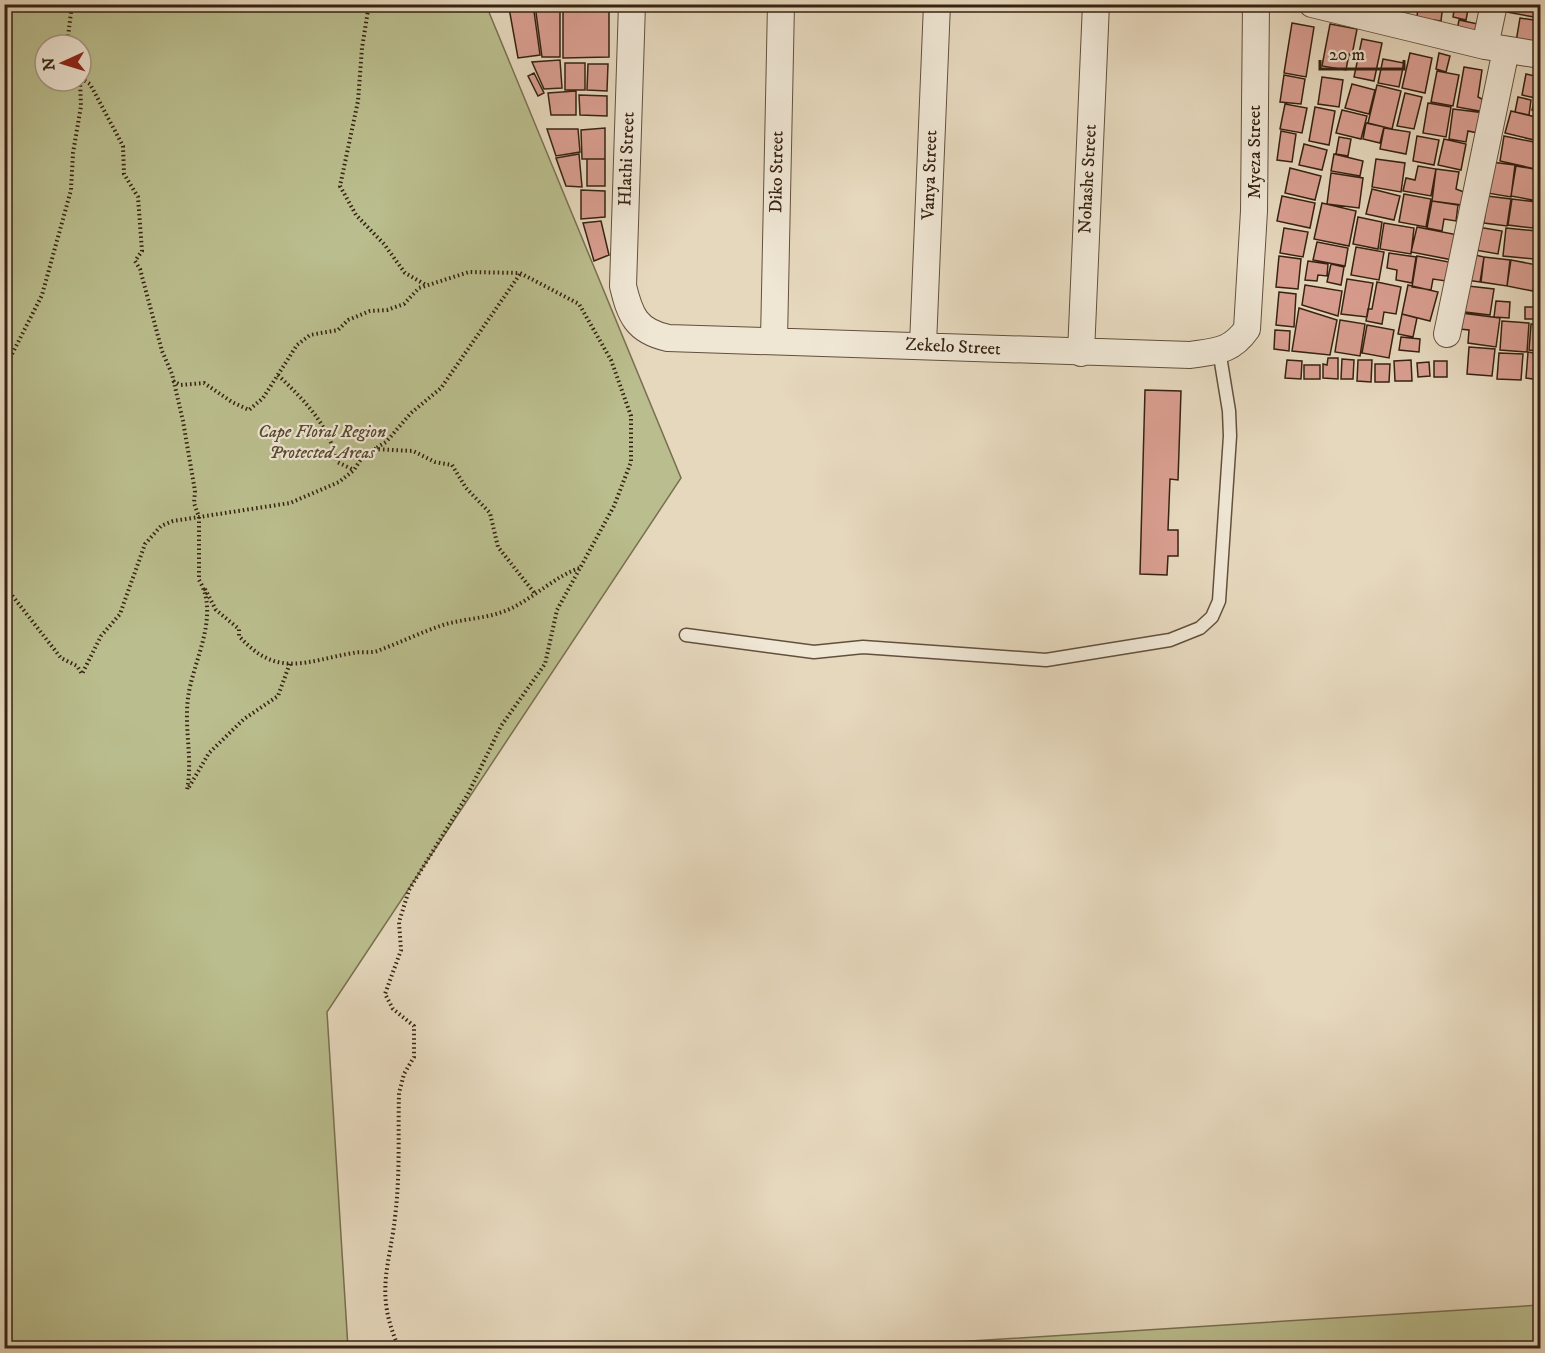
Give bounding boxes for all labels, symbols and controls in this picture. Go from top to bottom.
north arrow [33,33,93,93]
scale bar [1320,33,1404,71]
text: 20 m [1329,44,1365,66]
text: N [39,57,59,71]
street label: Myeza Street [1244,105,1266,199]
street label: Hlathi Street [614,111,640,207]
street label: Nohashe Street [1074,124,1102,234]
street label: Vanya Street [917,129,943,221]
street label: Diko Street [765,131,789,213]
street label: Zekelo Street [905,334,1002,361]
park label: Cape Floral Region Protected Areas [258,421,386,464]

